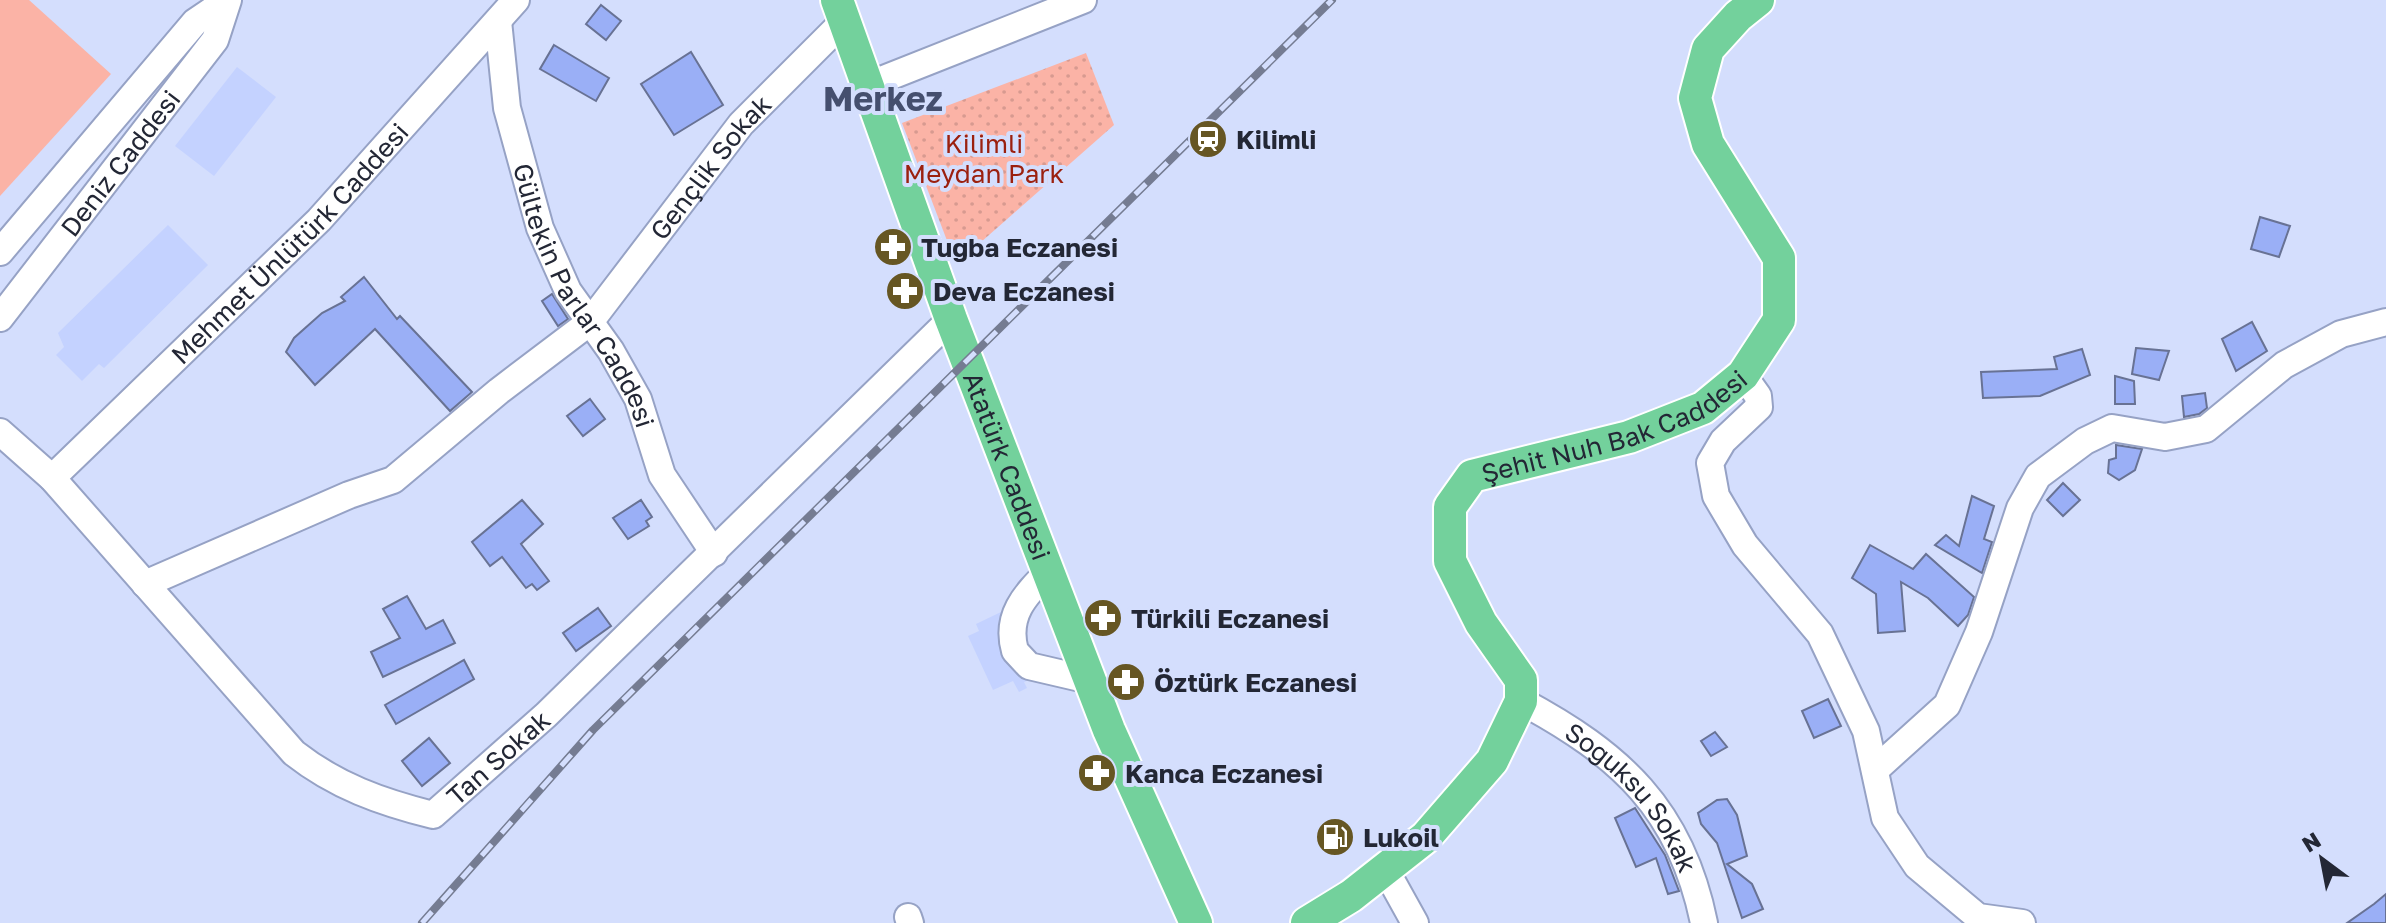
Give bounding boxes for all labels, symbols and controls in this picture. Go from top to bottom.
district label: Merkez [823,78,943,118]
street label: Deniz Caddesi [54,84,186,242]
street label: Gençlik Sokak [643,88,777,245]
street label: Mehmet Ünlütürk Caddesi [164,116,414,370]
station icon: Kilimli [1187,118,1229,160]
place label: Kilimli [1236,124,1316,155]
park label: Kilimli Meydan Park [904,128,1065,189]
street label: Gültekin Parlar Caddesi [507,160,661,431]
pharmacy icon: Tuğba Eczanesi [872,226,914,268]
place label: Tuğba Eczanesi [921,232,1118,263]
pharmacy icon: Deva Eczanesi [884,270,926,312]
place label: Deva Eczanesi [933,276,1115,307]
street label: Şehit Nuh Bak Caddesi [1478,363,1753,489]
street label: Atatürk Caddesi [957,367,1058,564]
pharmacy icon: Türkili Eczanesi [1082,597,1124,639]
place label: Türkili Eczanesi [1131,603,1329,634]
pharmacy icon: Öztürk Eczanesi [1105,661,1147,703]
place label: Öztürk Eczanesi [1154,667,1357,698]
street label: Tan Sokak [440,704,556,811]
street label: Soğuksu Sokak [1560,716,1704,877]
pharmacy icon: Kanca Eczanesi [1076,752,1118,794]
place label: Kanca Eczanesi [1125,758,1323,789]
fuel station icon: Lukoil [1314,816,1356,858]
north arrow [2282,819,2362,899]
place label: Lukoil [1363,822,1439,853]
text: N [2297,826,2325,857]

